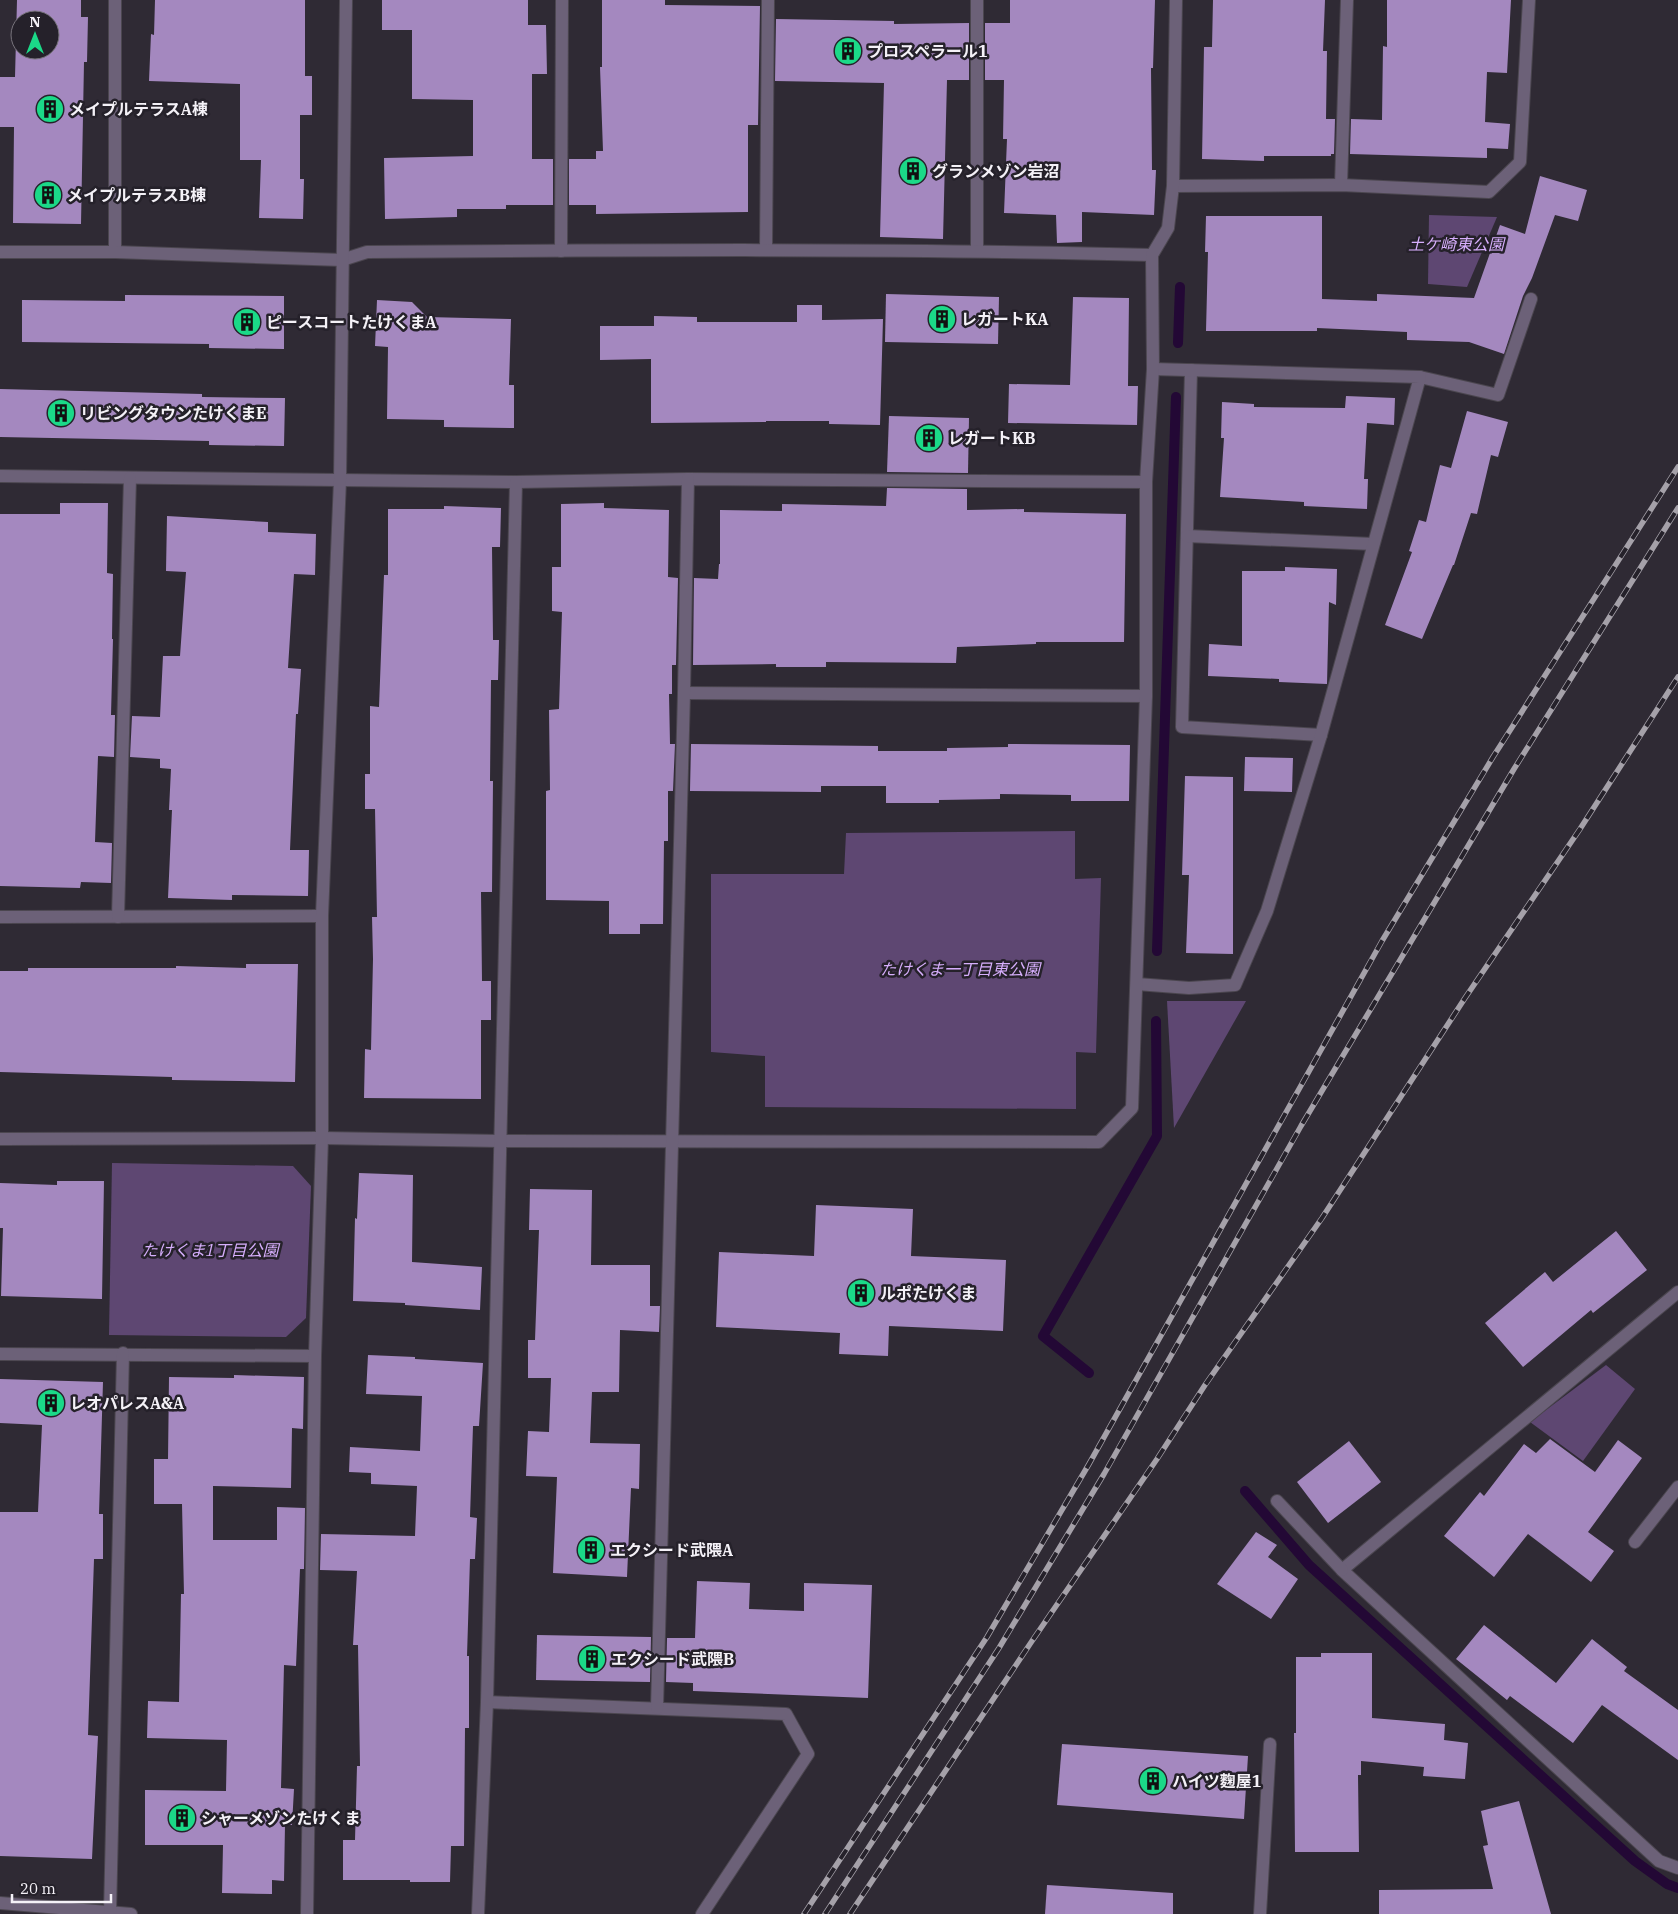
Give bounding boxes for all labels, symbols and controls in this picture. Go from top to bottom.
north arrow [10,10,60,60]
text: N [29,13,41,31]
building icon: プロスペラール1 [833,36,863,66]
place label: プロスペラール1 [867,41,987,61]
building icon: メイプルテラスA棟 [35,94,65,124]
place label: メイプルテラスA棟 [69,99,208,119]
building icon: グランメゾン岩沼 [898,156,928,186]
place label: グランメゾン岩沼 [932,161,1060,181]
building icon: メイプルテラスB棟 [33,180,63,210]
place label: メイプルテラスB棟 [67,185,206,205]
park label: 土ケ崎東公園 [1408,234,1506,254]
building icon: レガートKA [927,304,957,334]
building icon: ピースコートたけくまA [232,307,262,337]
place label: レガートKA [961,309,1048,329]
place label: ピースコートたけくまA [266,312,436,332]
building icon: リビングタウンたけくまE [46,398,76,428]
place label: リビングタウンたけくまE [80,403,267,423]
building icon: レガートKB [914,423,944,453]
place label: レガートKB [948,428,1036,448]
park label: たけくま一丁目東公園 [880,959,1042,979]
park label: たけくま1丁目公園 [142,1240,280,1260]
building icon: ルポたけくま [846,1278,876,1308]
place label: ルポたけくま [880,1283,976,1303]
building icon: レオパレスA&A [36,1388,66,1418]
place label: レオパレスA&A [70,1393,184,1413]
building icon: エクシード武隈A [576,1535,606,1565]
place label: エクシード武隈A [610,1540,733,1560]
building icon: エクシード武隈B [577,1644,607,1674]
place label: エクシード武隈B [611,1649,734,1669]
building icon: ハイツ麴屋1 [1138,1766,1168,1796]
place label: ハイツ麴屋1 [1172,1771,1261,1791]
building icon: シャーメゾンたけくま [167,1803,197,1833]
place label: シャーメゾンたけくま [201,1808,360,1828]
scale bar [12,1872,111,1904]
text: 20 m [20,1879,56,1898]

